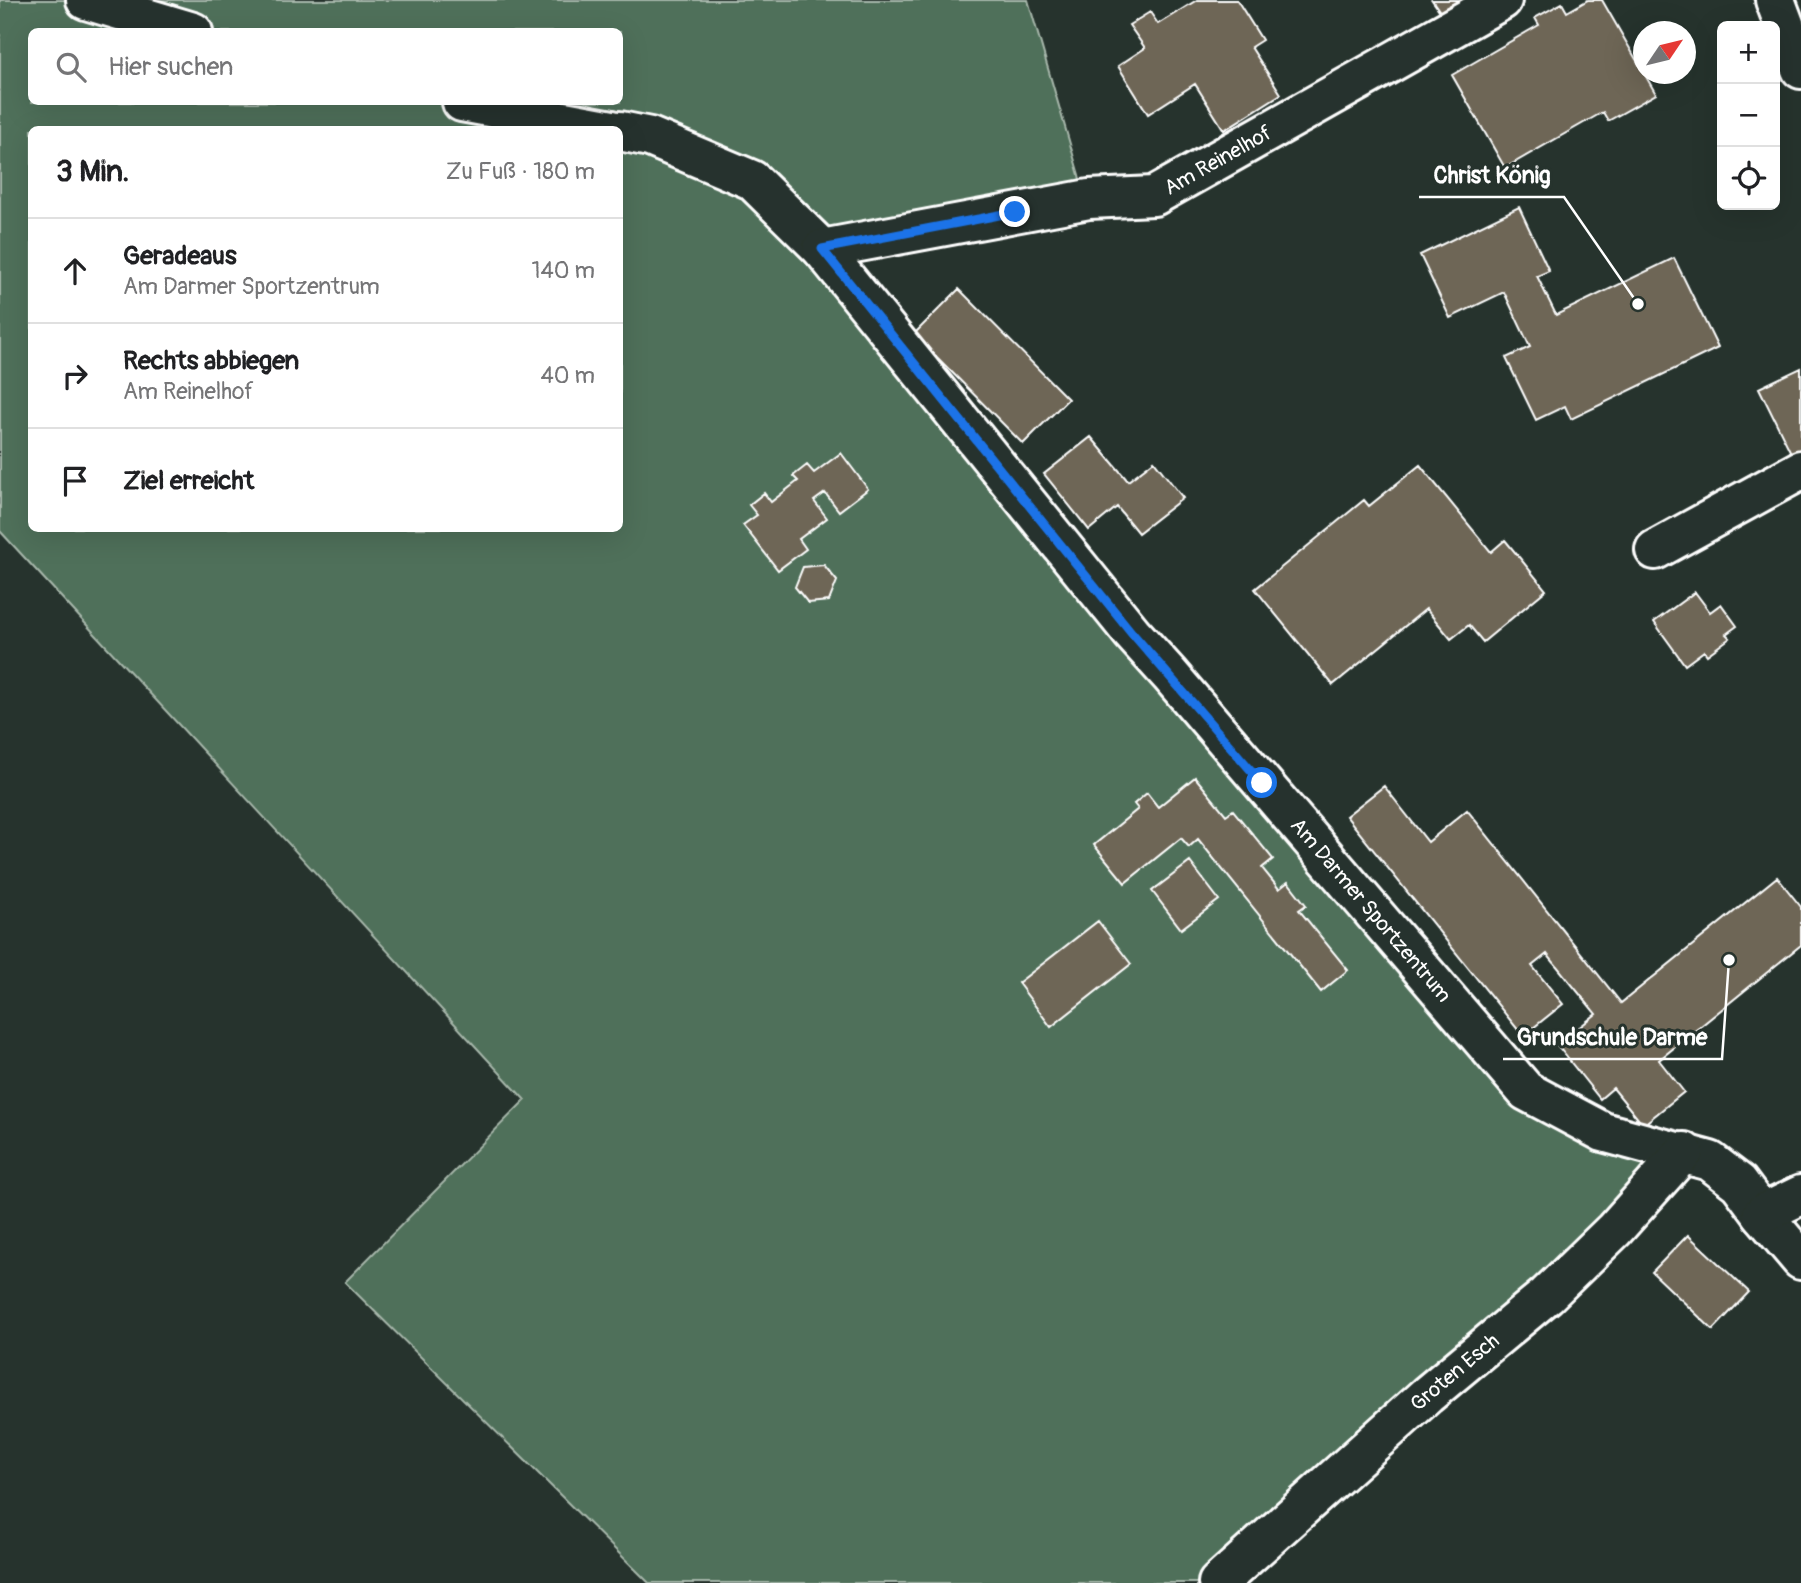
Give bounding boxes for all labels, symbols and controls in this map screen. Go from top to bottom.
north arrow [1633,21,1696,84]
map controls [1717,21,1780,210]
button: + [1717,21,1780,84]
search box [28,28,623,105]
icon: search [52,48,90,86]
text: Hier suchen [108,51,233,83]
button: − [1717,84,1780,147]
street label: Am Reinelhof [1159,119,1277,201]
button: locate [1717,147,1780,210]
text: 3 Min. [56,153,129,190]
callout: Christ König [1419,153,1564,197]
text: Zu Fuß · 180 m [446,157,595,186]
text: Christ König [1434,161,1551,190]
route end [999,196,1030,227]
text: Geradeaus [123,240,237,272]
icon: ahead [56,252,94,290]
text: 140 m [532,256,595,285]
text: Am Darmer Sportzentrum [123,272,380,301]
text: Rechts abbiegen [123,345,299,377]
icon: right [56,357,94,395]
text: 40 m [541,361,595,390]
text: Am Reinelhof [123,377,254,406]
icon: arrive [56,462,94,500]
text: Ziel erreicht [123,465,254,497]
route start [1246,767,1277,798]
street label: Am Darmer Sportzentrum [1285,812,1458,1008]
callout: Grundschule Darme [1503,1015,1722,1059]
text: Grundschule Darme [1517,1023,1708,1052]
street label: Groten Esch [1405,1327,1505,1417]

